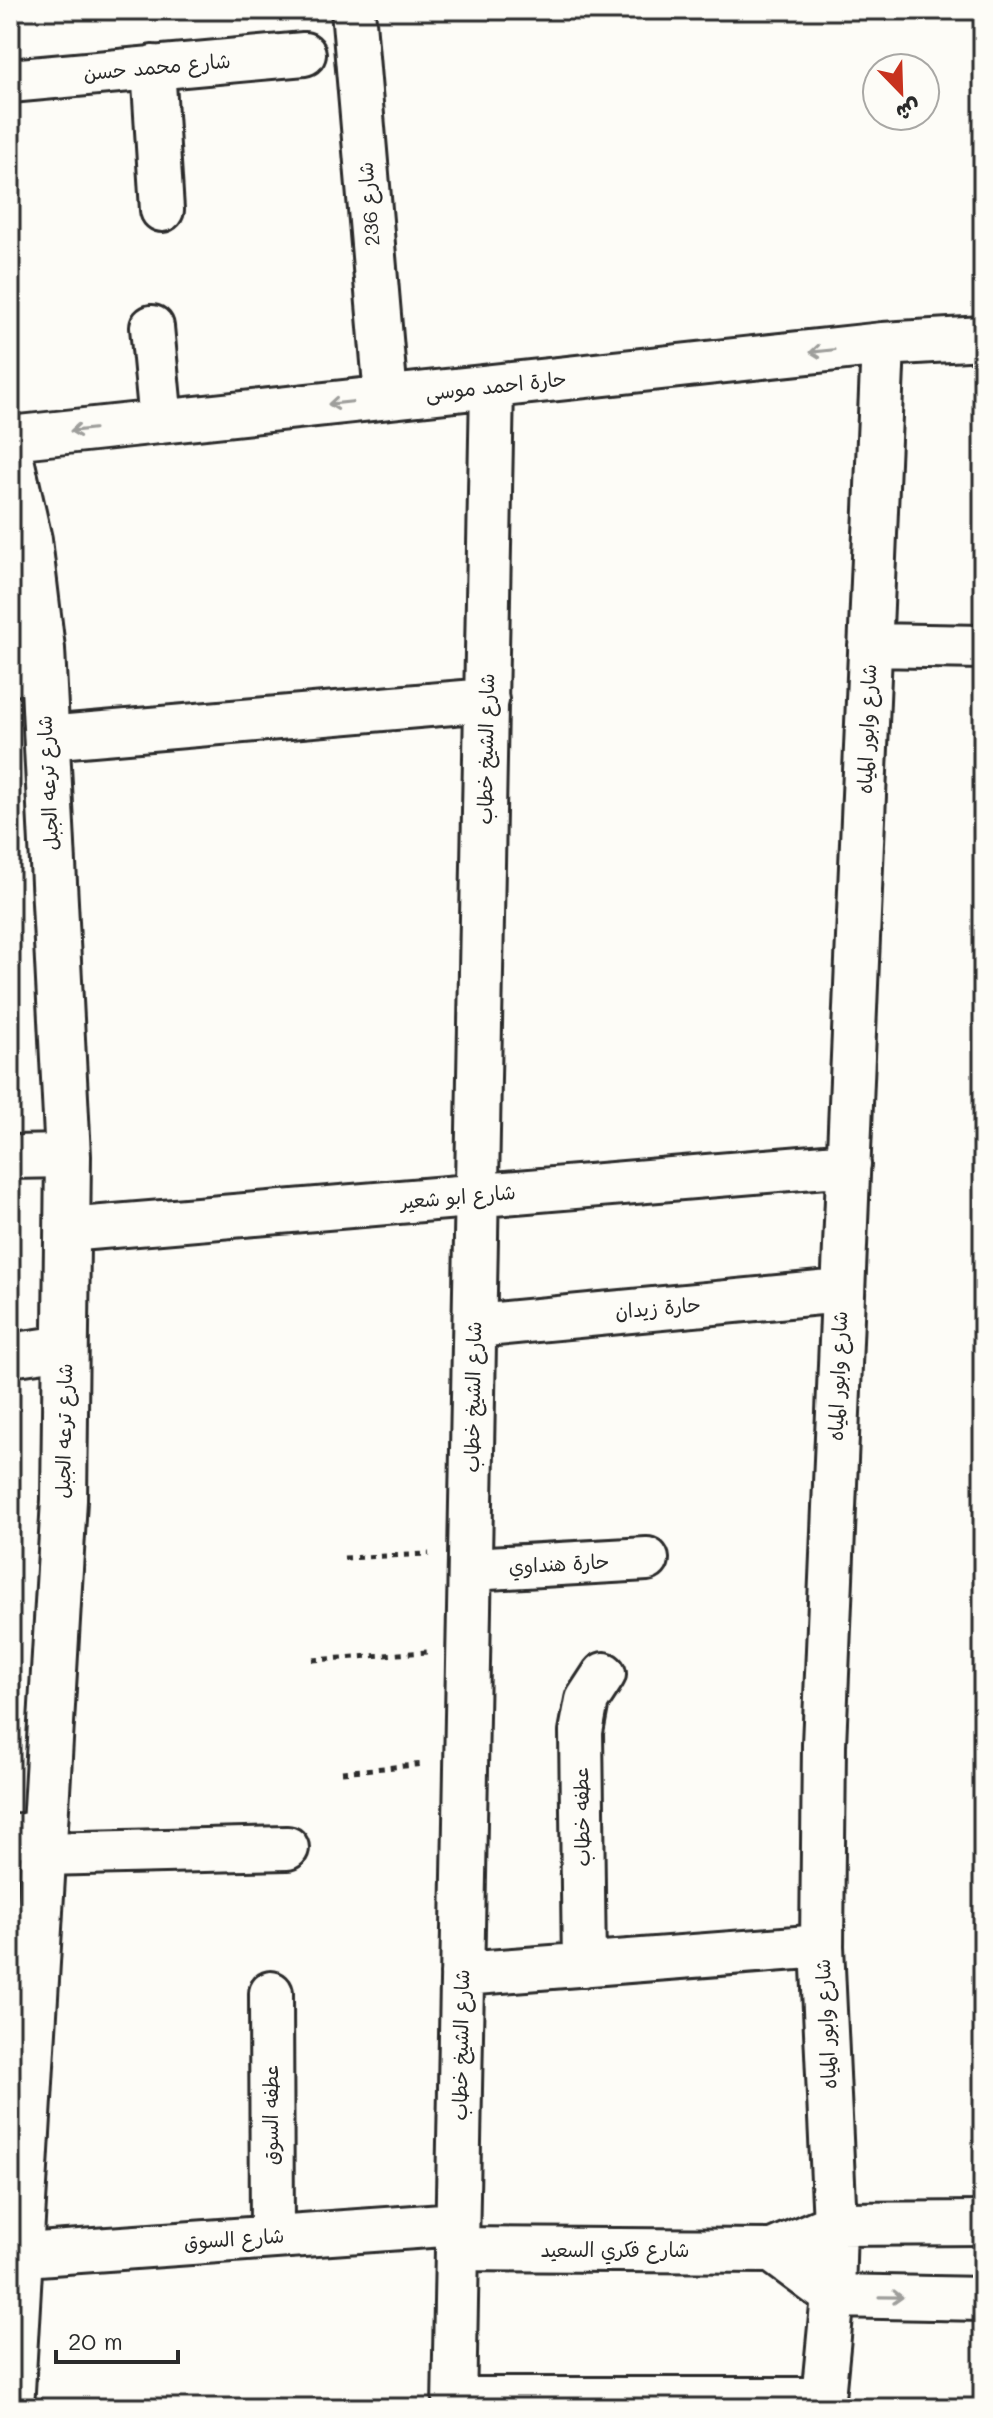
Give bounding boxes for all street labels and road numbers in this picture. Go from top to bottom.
street label: شارع محمد حسن [82,47,232,87]
street label: شارع 236 [351,161,387,247]
street label: حارة احمد موسى [424,365,568,406]
street label: شارع وابور المياه [851,663,883,795]
street label: شارع الشيخ خطاب [471,673,501,825]
street label: شارع ترعه الجبل [30,715,66,851]
street label: شارع ابو شعير [397,1178,517,1216]
street label: حارة زيدان [614,1290,702,1324]
street label: شارع وابور المياه [822,1310,854,1442]
street label: شارع الشيخ خطاب [458,1321,488,1473]
street label: شارع ترعه الجبل [49,1363,79,1499]
street label: حارة هنداوي [508,1547,610,1582]
street label: عطفه خطاب [567,1767,595,1867]
street label: شارع وابور المياه [809,1958,843,2090]
street label: شارع الشيخ خطاب [446,1969,476,2121]
street label: عطفه السوق [257,2065,284,2165]
street label: شارع السوق [183,2222,285,2256]
street label: شارع فكري السعيد [541,2236,689,2265]

